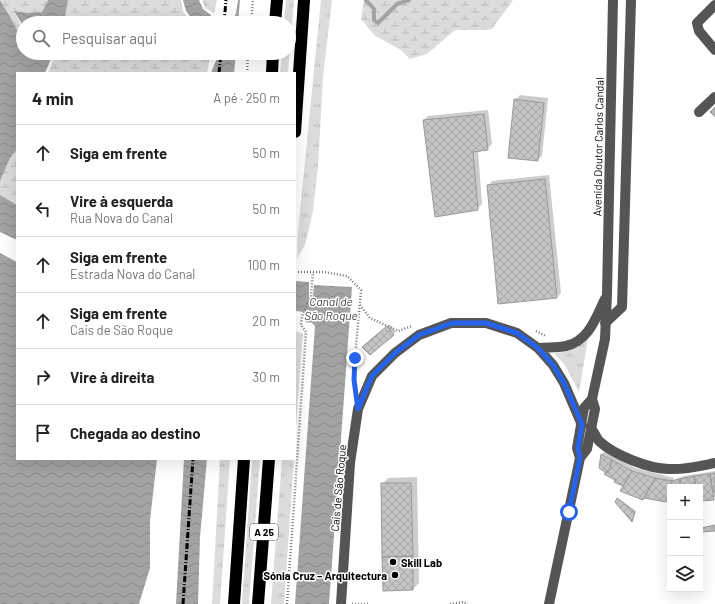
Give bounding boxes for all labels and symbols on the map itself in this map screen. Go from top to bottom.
street label: Avenida Doutor Carlos Candal [590,77,606,217]
water label: Canal de São Roque [304,294,358,322]
route end [346,349,364,367]
street label: Cais de São Roque [328,444,348,532]
route start [560,503,578,521]
road number: A 25 [250,524,278,540]
place label: Skill Lab [401,556,442,569]
marker: Skill Lab [388,557,398,567]
place label: Sónia Cruz – Arquitectura [263,569,387,582]
marker: Sónia Cruz – Arquitectura [390,570,400,580]

